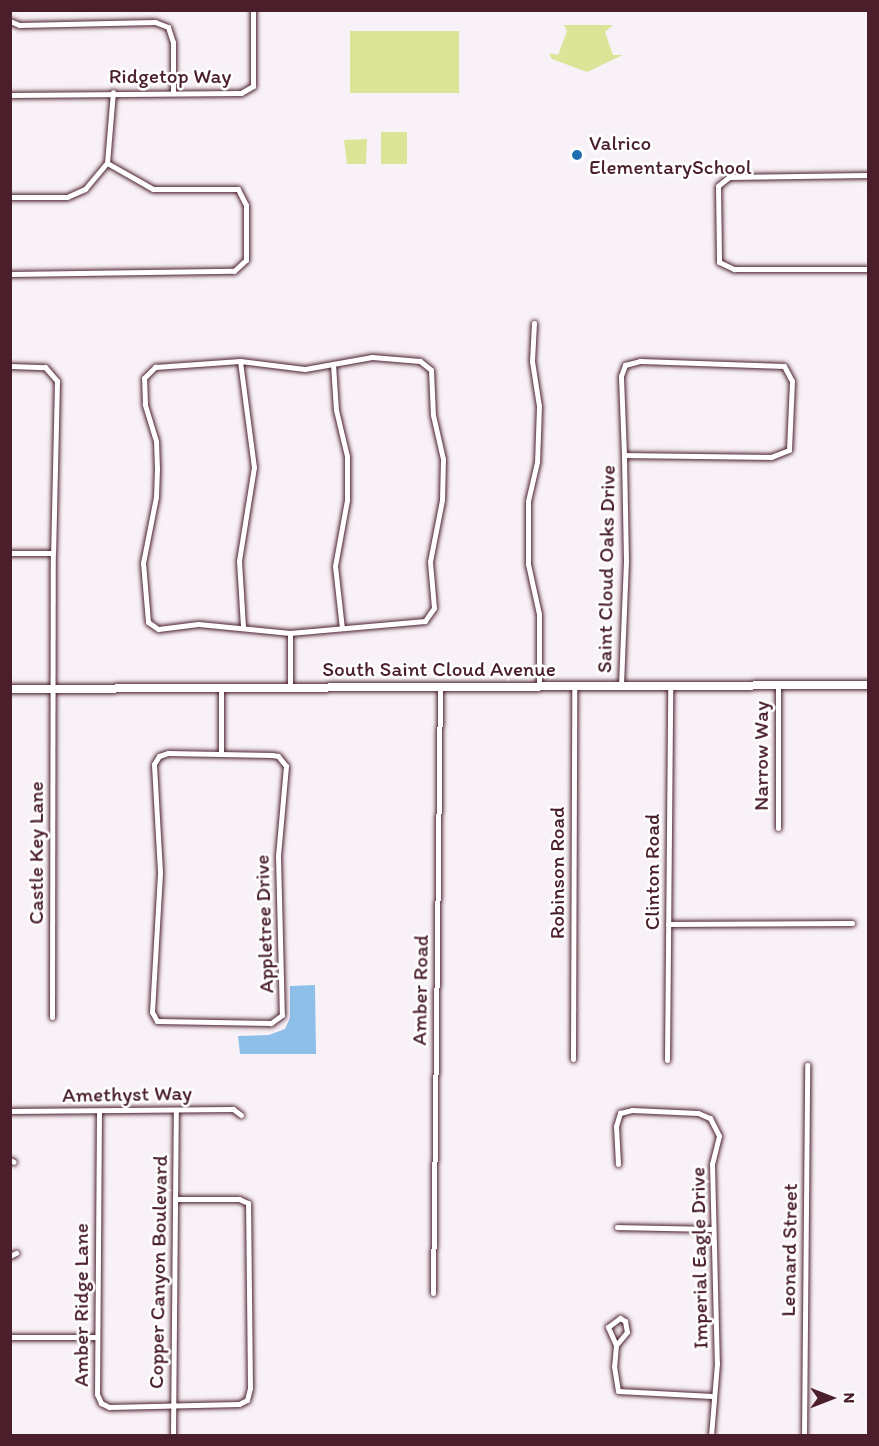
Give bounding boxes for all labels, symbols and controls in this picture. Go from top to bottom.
street label: Ridgetop Way [109,63,231,89]
place label: Valrico ElementarySchool [589,130,752,180]
marker: Valrico ElementarySchool [570,148,584,162]
street label: Saint Cloud Oaks Drive [592,465,620,673]
street label: South Saint Cloud Avenue [322,656,556,682]
street label: Narrow Way [748,702,774,810]
street label: Castle Key Lane [23,781,49,925]
street label: Robinson Road [544,807,570,939]
street label: Clinton Road [639,814,665,930]
street label: Appletree Drive [249,854,279,994]
street label: Amber Road [406,935,434,1045]
street label: Amethyst Way [62,1080,192,1108]
street label: Copper Canyon Boulevard [143,1154,173,1390]
street label: Imperial Eagle Drive [685,1167,713,1349]
street label: Leonard Street [775,1183,803,1317]
street label: Amber Ridge Lane [68,1223,94,1387]
north arrow [801,1368,861,1428]
text: N [840,1393,859,1403]

